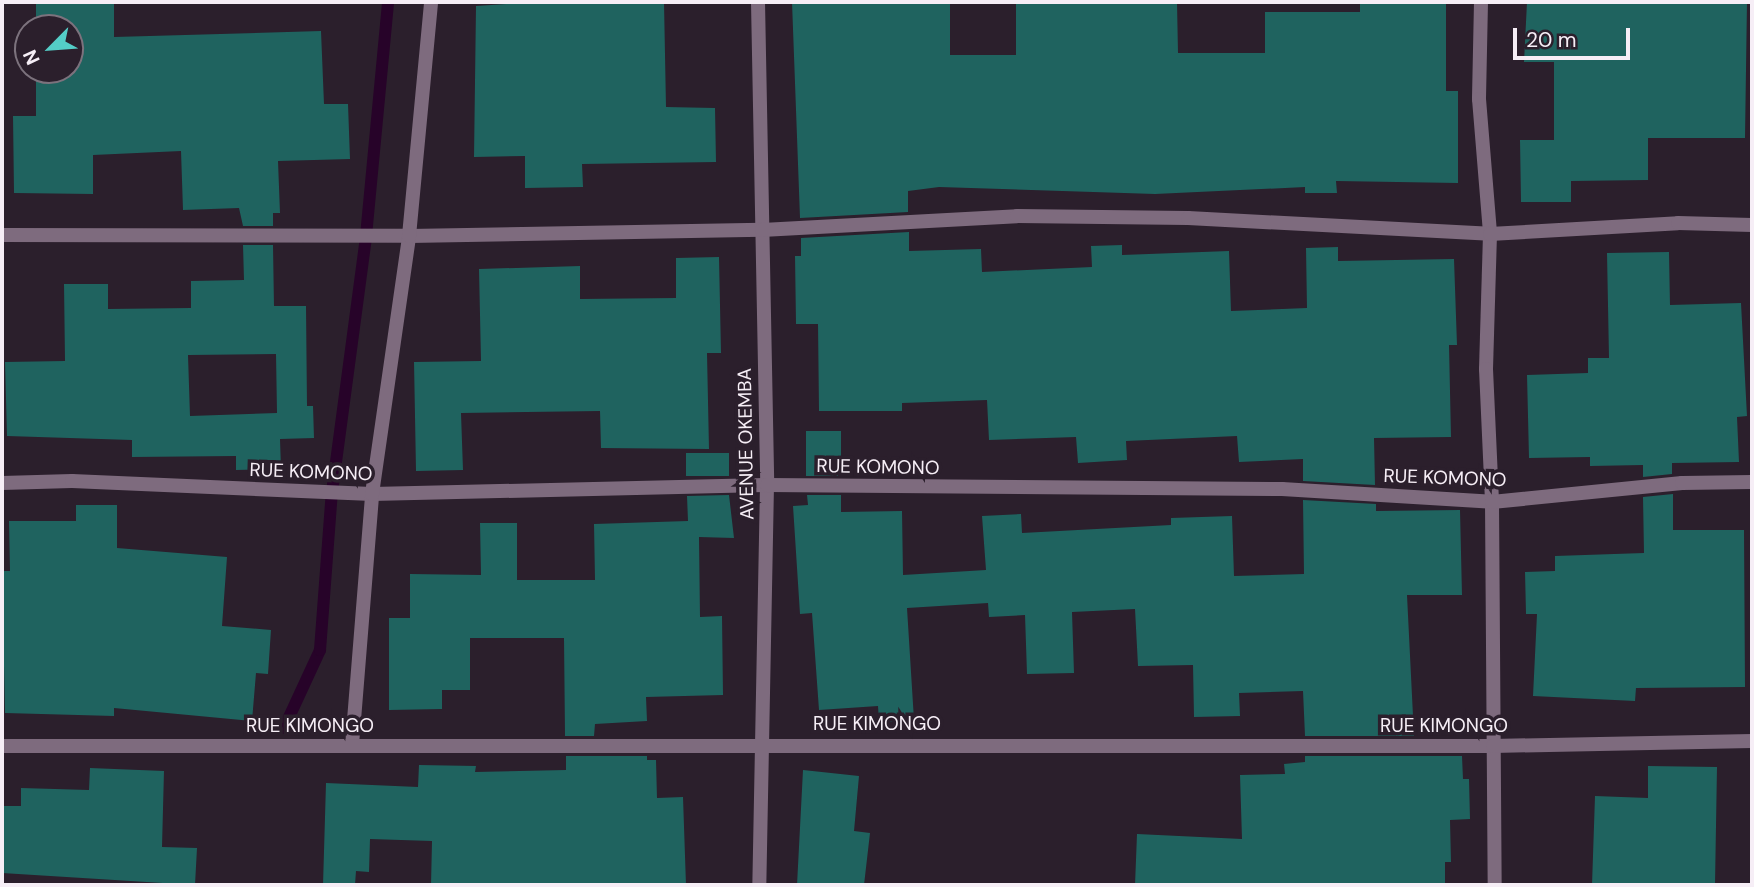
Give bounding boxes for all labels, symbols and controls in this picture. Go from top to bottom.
north arrow [14,14,84,84]
scale bar [1516,14,1633,58]
text: 20 m [1526,26,1577,54]
text: N [17,46,46,69]
street label: AVENUE OKEMBA [733,368,759,520]
street label: RUE KOMONO [816,455,940,479]
street label: RUE KOMONO [249,458,373,486]
street label: RUE KOMONO [1383,464,1507,492]
street label: RUE KIMONGO [813,713,941,735]
street label: RUE KIMONGO [246,715,374,737]
street label: RUE KIMONGO [1380,715,1508,737]

